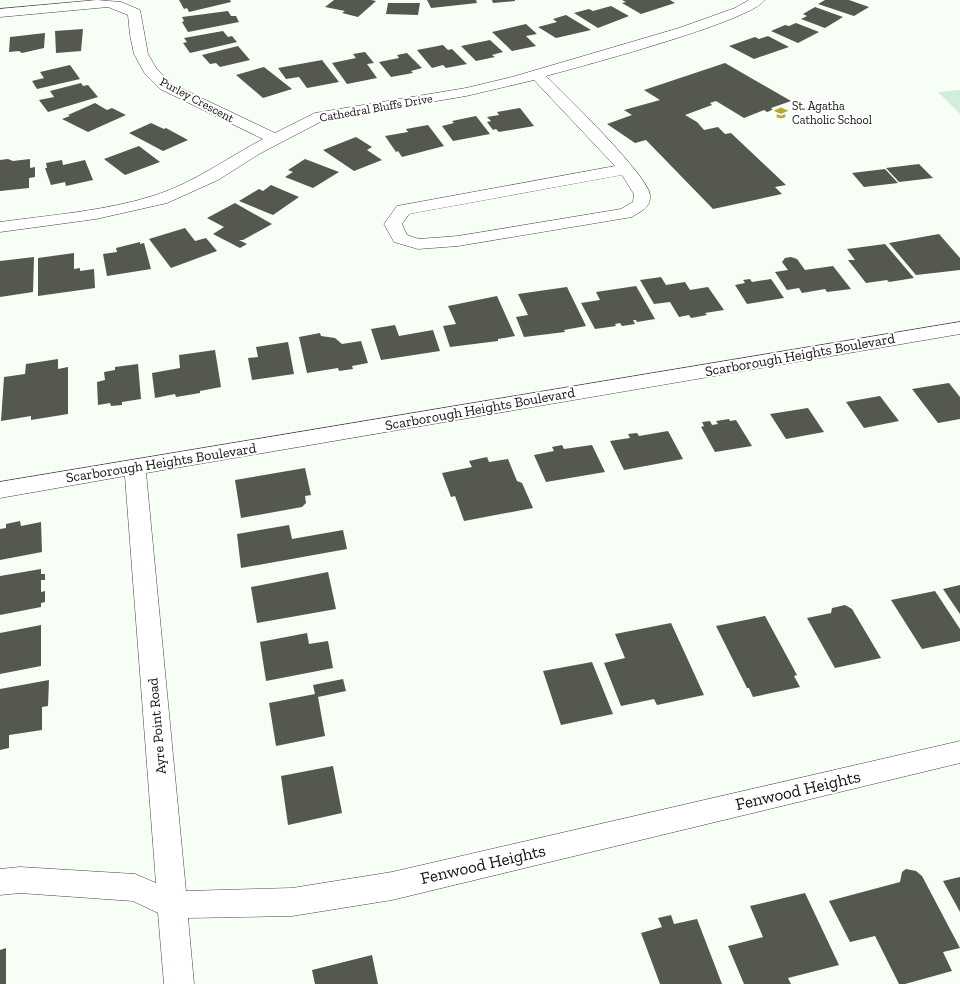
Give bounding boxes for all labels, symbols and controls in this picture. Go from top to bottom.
street label: Purley Crescent [158,75,237,126]
street label: Cathedral Bluffs Drive [318,91,434,125]
place label: St. Agatha Catholic School [792,99,872,127]
school or university icon: St. Agatha Catholic School [773,105,789,121]
street label: Scarborough Heights Boulevard [704,330,897,380]
street label: Scarborough Heights Boulevard [384,384,577,434]
street label: Scarborough Heights Boulevard [65,440,258,486]
street label: Ayre Point Road [144,677,170,775]
street label: Fenwood Heights [733,766,863,814]
street label: Fenwood Heights [418,840,548,888]

